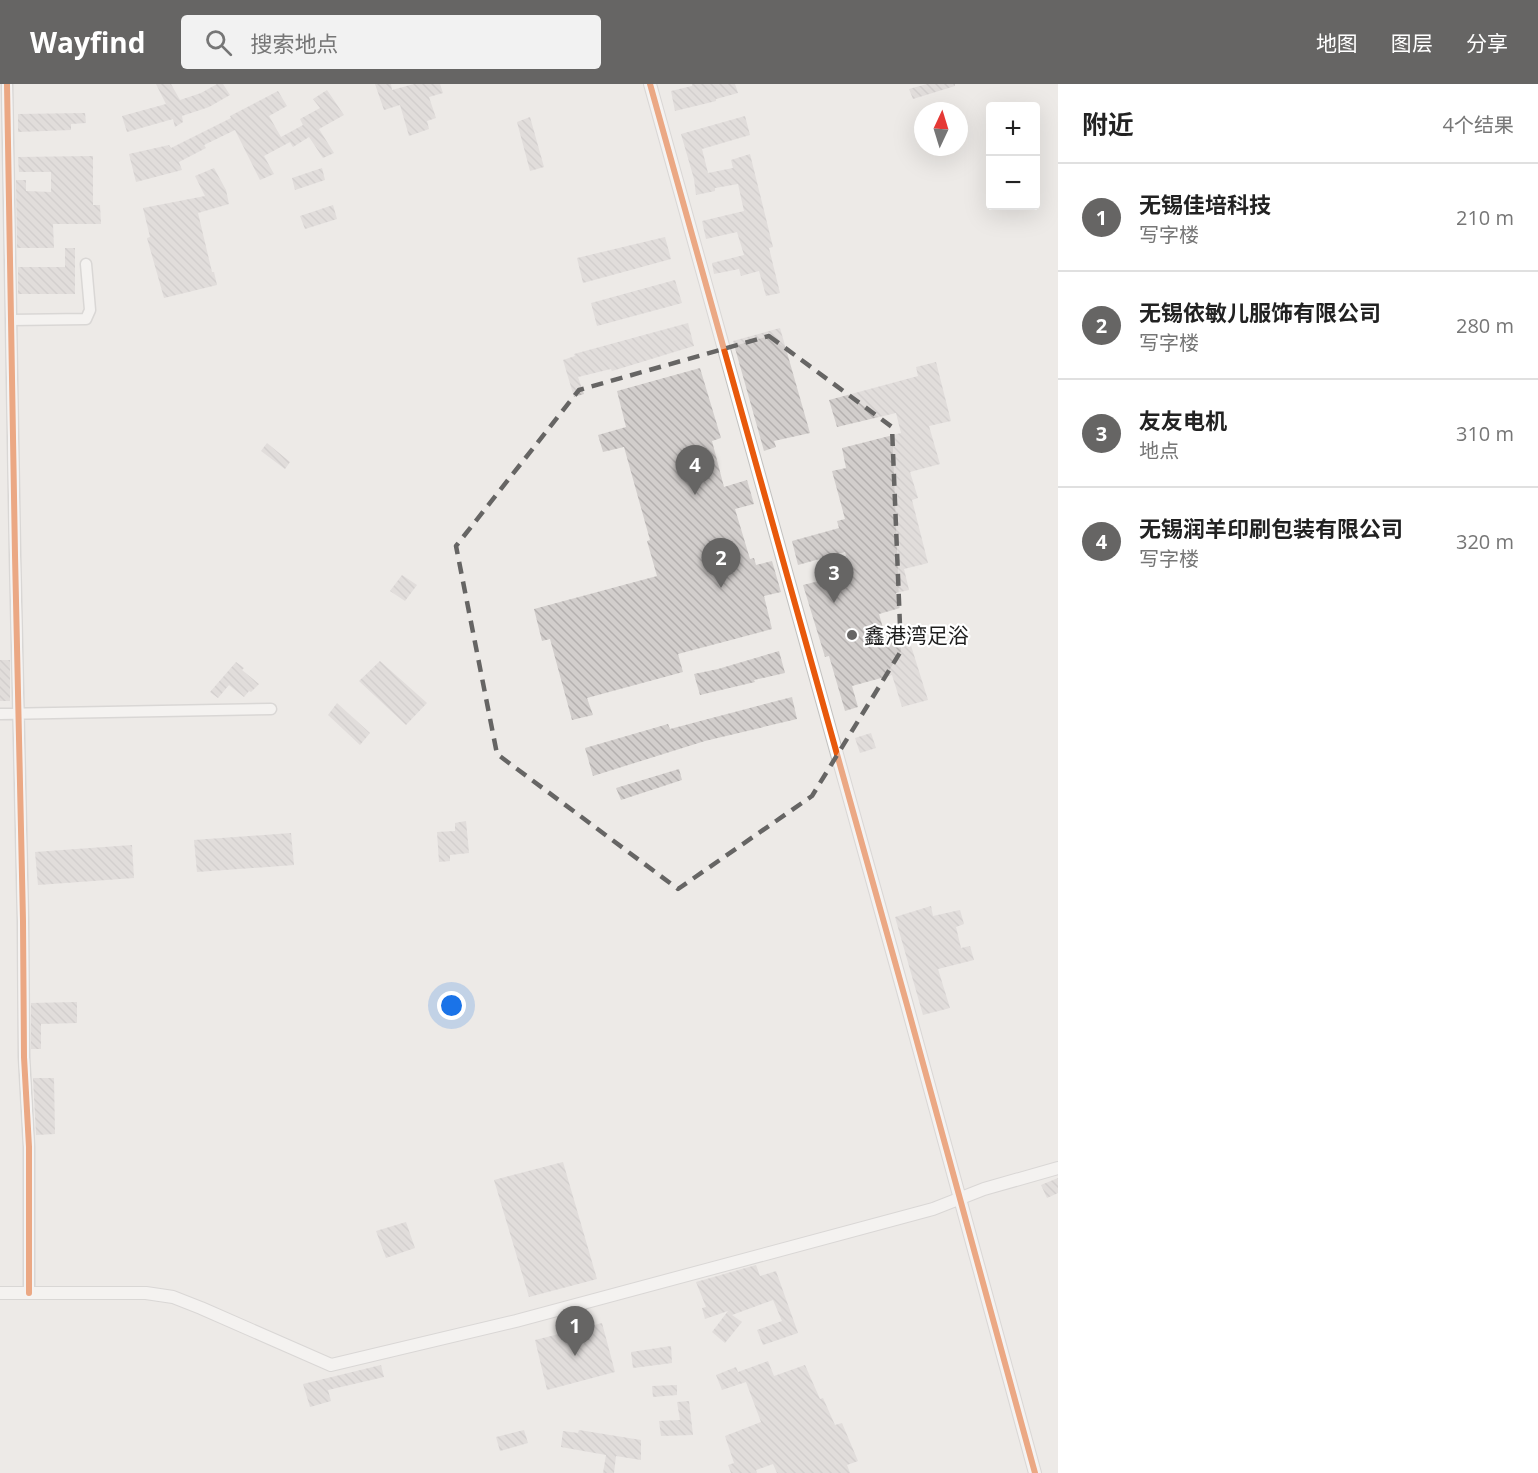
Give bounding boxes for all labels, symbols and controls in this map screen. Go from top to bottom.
search box [181,15,601,69]
text: Wayfind [30,23,145,61]
icon: search [202,26,235,59]
text: 搜索地点 [250,28,338,58]
text: 地图 [1316,29,1358,57]
text: 图层 [1391,29,1433,57]
text: 分享 [1466,29,1508,57]
north arrow [914,102,968,156]
map controls [986,102,1040,210]
button: + [986,102,1040,156]
text: 附近 [1082,106,1134,142]
text: 4个结果 [1443,111,1514,138]
button: − [986,156,1040,210]
text: 无锡佳培科技 [1139,189,1271,219]
text: 1 [1096,204,1107,231]
text: 210 m [1456,204,1514,231]
text: 写字楼 [1139,221,1199,248]
text: 无锡依敏儿服饰有限公司 [1139,297,1381,327]
text: 2 [1096,312,1107,339]
text: 280 m [1456,312,1514,339]
text: 写字楼 [1139,329,1199,356]
text: 友友电机 [1139,405,1227,435]
text: 3 [1096,420,1107,447]
text: 310 m [1456,420,1514,447]
text: 地点 [1139,437,1179,464]
pin: 4 [676,446,714,495]
text: 无锡润羊印刷包装有限公司 [1139,513,1403,543]
text: 4 [1096,528,1107,555]
text: 320 m [1456,528,1514,555]
pin: 2 [702,538,740,588]
text: 写字楼 [1139,545,1199,572]
pin: 3 [814,554,854,603]
place label: 鑫港湾足浴 [864,621,969,649]
marker: 鑫港湾足浴 [845,628,859,642]
your location [437,991,466,1020]
pin: 1 [556,1306,594,1356]

